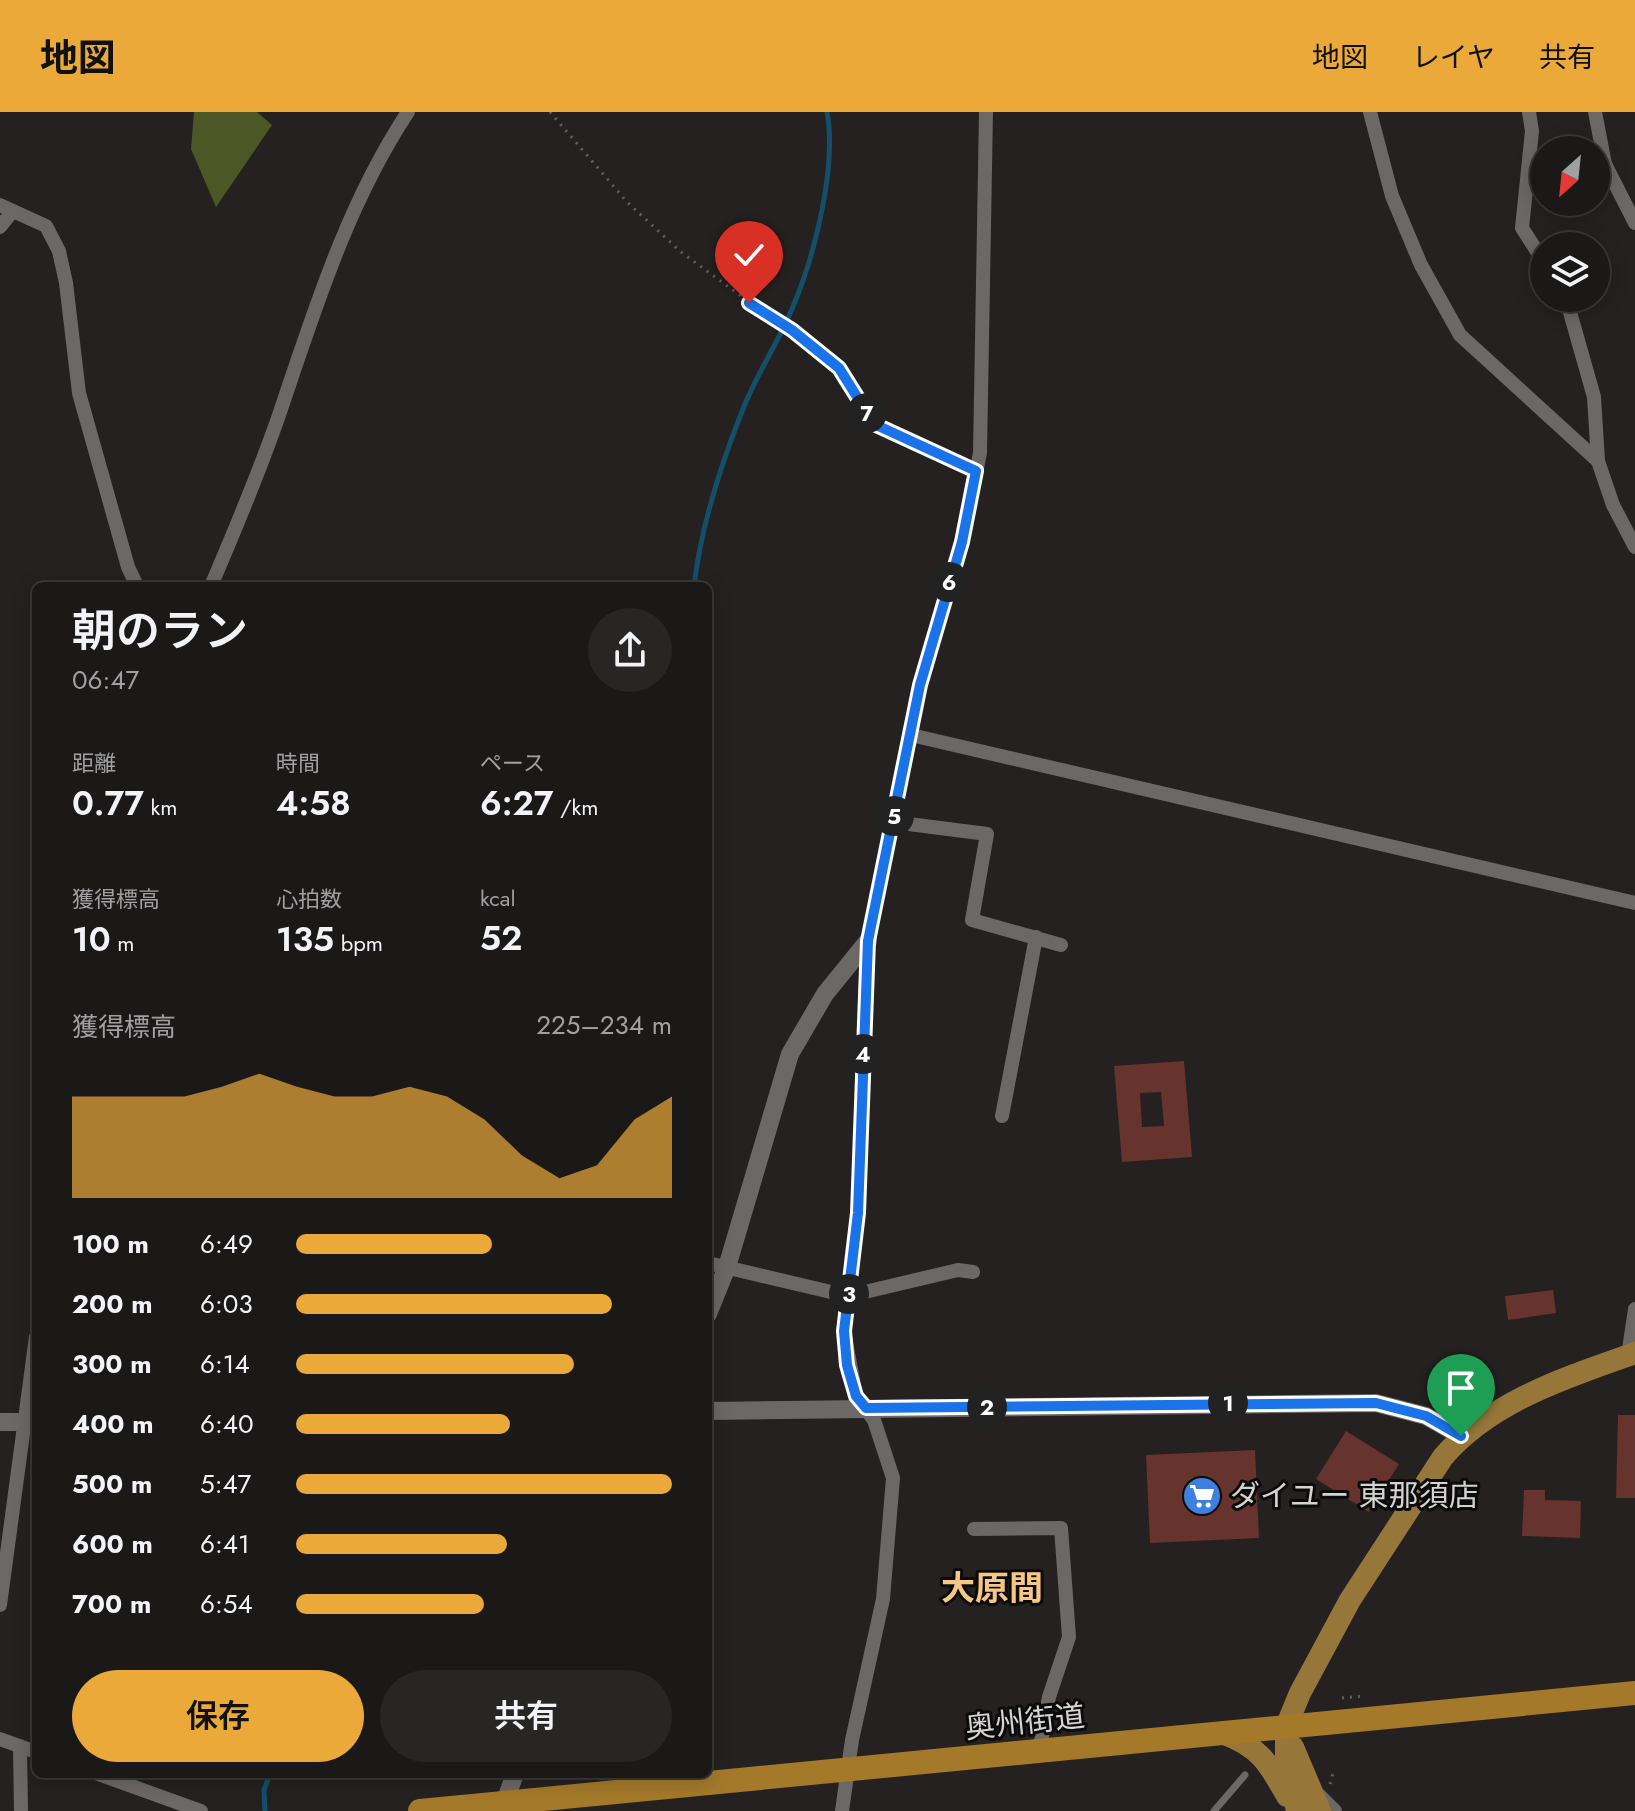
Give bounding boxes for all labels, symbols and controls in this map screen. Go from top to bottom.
text: 地図 [40,30,116,85]
text: 地図 [1312,37,1368,78]
text: レイヤ [1412,37,1495,78]
text: 共有 [1539,37,1595,78]
north arrow [1530,136,1610,216]
map controls [1530,136,1610,312]
pin [715,221,783,303]
button: layers [1530,232,1610,312]
icon: check [727,233,771,277]
pin: 7 [847,393,887,433]
text: 7 [860,397,874,429]
pin: 6 [929,562,969,602]
text: 6 [942,566,956,598]
text: 朝のラン [72,599,248,663]
button: share [588,608,672,692]
text: 06:47 [72,661,139,699]
text: 距離 [72,747,116,779]
text: 時間 [276,747,320,779]
text: ペース [480,747,545,779]
text: 0.77 [72,779,144,828]
text: 4:58 [276,779,351,828]
text: 6:27 [480,779,554,828]
text: km [144,791,177,823]
text: /km [554,791,598,823]
pin: 5 [874,796,914,836]
text: 5 [887,800,901,832]
text: kcal [480,882,516,914]
text: 獲得標高 [72,883,160,915]
text: 心拍数 [276,883,342,915]
text: 52 [480,914,522,963]
text: 10 [72,915,111,964]
text: 135 [276,915,334,964]
text: m [111,927,134,959]
text: bpm [334,927,383,959]
text: 225–234 m [536,1006,672,1044]
text: 獲得標高 [72,1008,176,1046]
pin: 4 [843,1034,883,1074]
text: 4 [855,1038,871,1070]
text: 100 m [72,1225,149,1263]
text: 6:49 [200,1225,253,1263]
pin: 3 [829,1274,869,1314]
text: 3 [842,1278,856,1310]
text: 200 m [72,1285,153,1323]
text: 6:03 [200,1285,253,1323]
text: 300 m [72,1345,152,1383]
text: 6:14 [200,1345,250,1383]
pin [1427,1354,1495,1436]
icon: arrive [1439,1366,1483,1410]
pin: 1 [1208,1383,1248,1423]
pin: 2 [967,1387,1007,1427]
text: 1 [1222,1387,1234,1419]
text: 2 [980,1391,994,1423]
text: 400 m [72,1405,154,1443]
text: 6:40 [200,1405,254,1443]
text: 500 m [72,1465,152,1503]
text: 5:47 [200,1465,251,1503]
place label: ダイユー 東那須店 [1230,1474,1478,1517]
supermarket icon: ダイユー 東那須店 [1181,1475,1223,1517]
text: 600 m [72,1525,153,1563]
text: 6:41 [200,1525,250,1563]
district label: 大原間 [941,1564,1043,1613]
text: 700 m [72,1585,151,1623]
text: 6:54 [200,1585,253,1623]
button: 保存 [72,1670,364,1762]
button: 共有 [380,1670,672,1762]
street label: 奥州街道 [963,1694,1087,1749]

